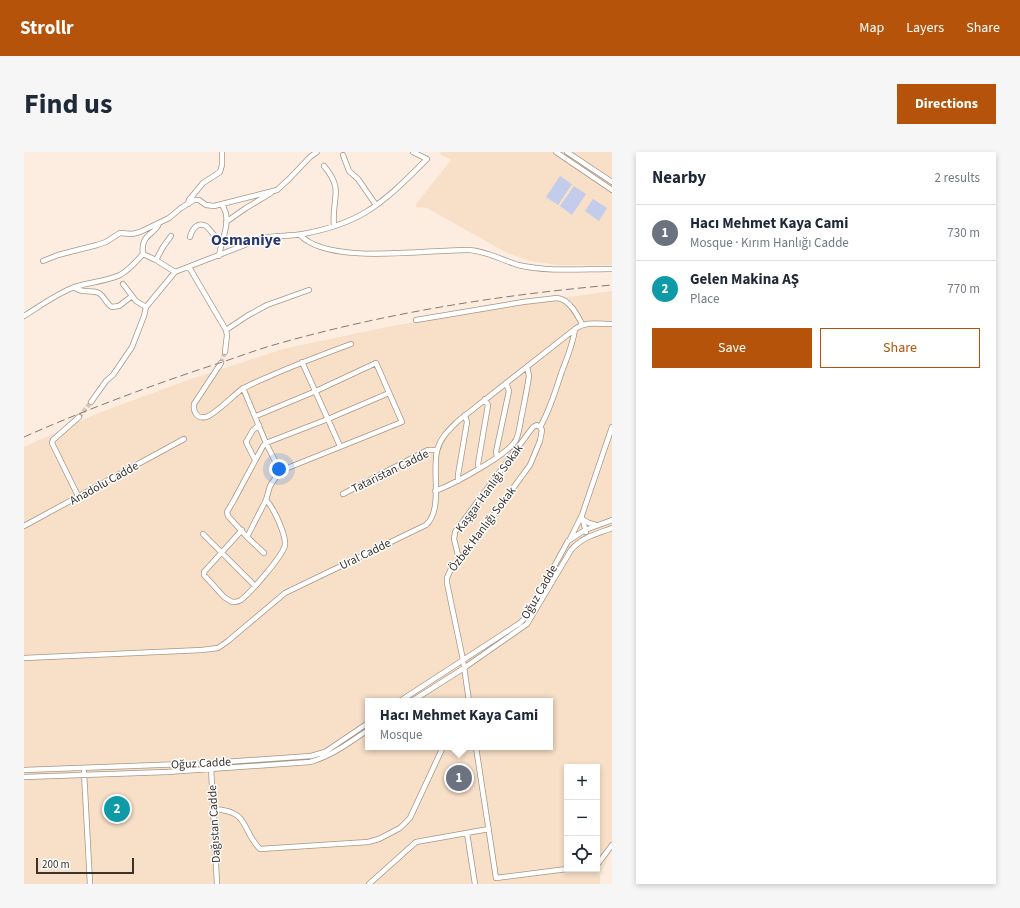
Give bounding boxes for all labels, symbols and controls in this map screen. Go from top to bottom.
text: Strollr [20,15,74,42]
text: Map [859,18,884,38]
text: Layers [906,18,944,38]
text: Share [966,18,1000,38]
text: Find us [24,84,112,124]
button: Directions [897,84,996,124]
text: Nearby [652,166,706,190]
text: 2 results [935,169,980,187]
text: Hacı Mehmet Kaya Cami [690,213,848,234]
text: 1 [662,224,668,242]
text: 730 m [947,224,980,242]
district label: Osmaniye [211,229,281,251]
text: Mosque · Kırım Hanlığı Cadde [690,234,849,252]
text: Gelen Makina AŞ [690,269,799,290]
text: 2 [662,280,668,298]
text: 770 m [947,280,980,298]
text: Place [690,290,719,308]
button: Save [652,328,812,368]
button: Share [820,328,980,368]
street label: Kaşgar Hanlığı Sokak [452,441,527,536]
street label: Tataristan Cadde [349,445,432,498]
street label: Anadolu Cadde [67,457,142,509]
your location [269,459,289,479]
street label: Özbek Hanlığı Sokak [445,483,520,575]
street label: Ural Cadde [337,535,394,574]
street label: Oğuz Cadde [517,562,562,623]
popup [365,698,553,750]
text: Hacı Mehmet Kaya Cami [380,705,538,726]
text: Mosque [380,726,422,744]
street label: Oğuz Cadde [171,753,232,774]
pin: 1 [446,763,472,793]
map controls [564,764,600,872]
button: + [564,764,600,800]
street label: Dağıstan Cadde [204,784,225,863]
pin: 2 [104,794,130,824]
button: − [564,800,600,836]
button: locate [564,836,600,872]
scale bar [36,856,134,875]
text: 200 m [42,857,70,872]

